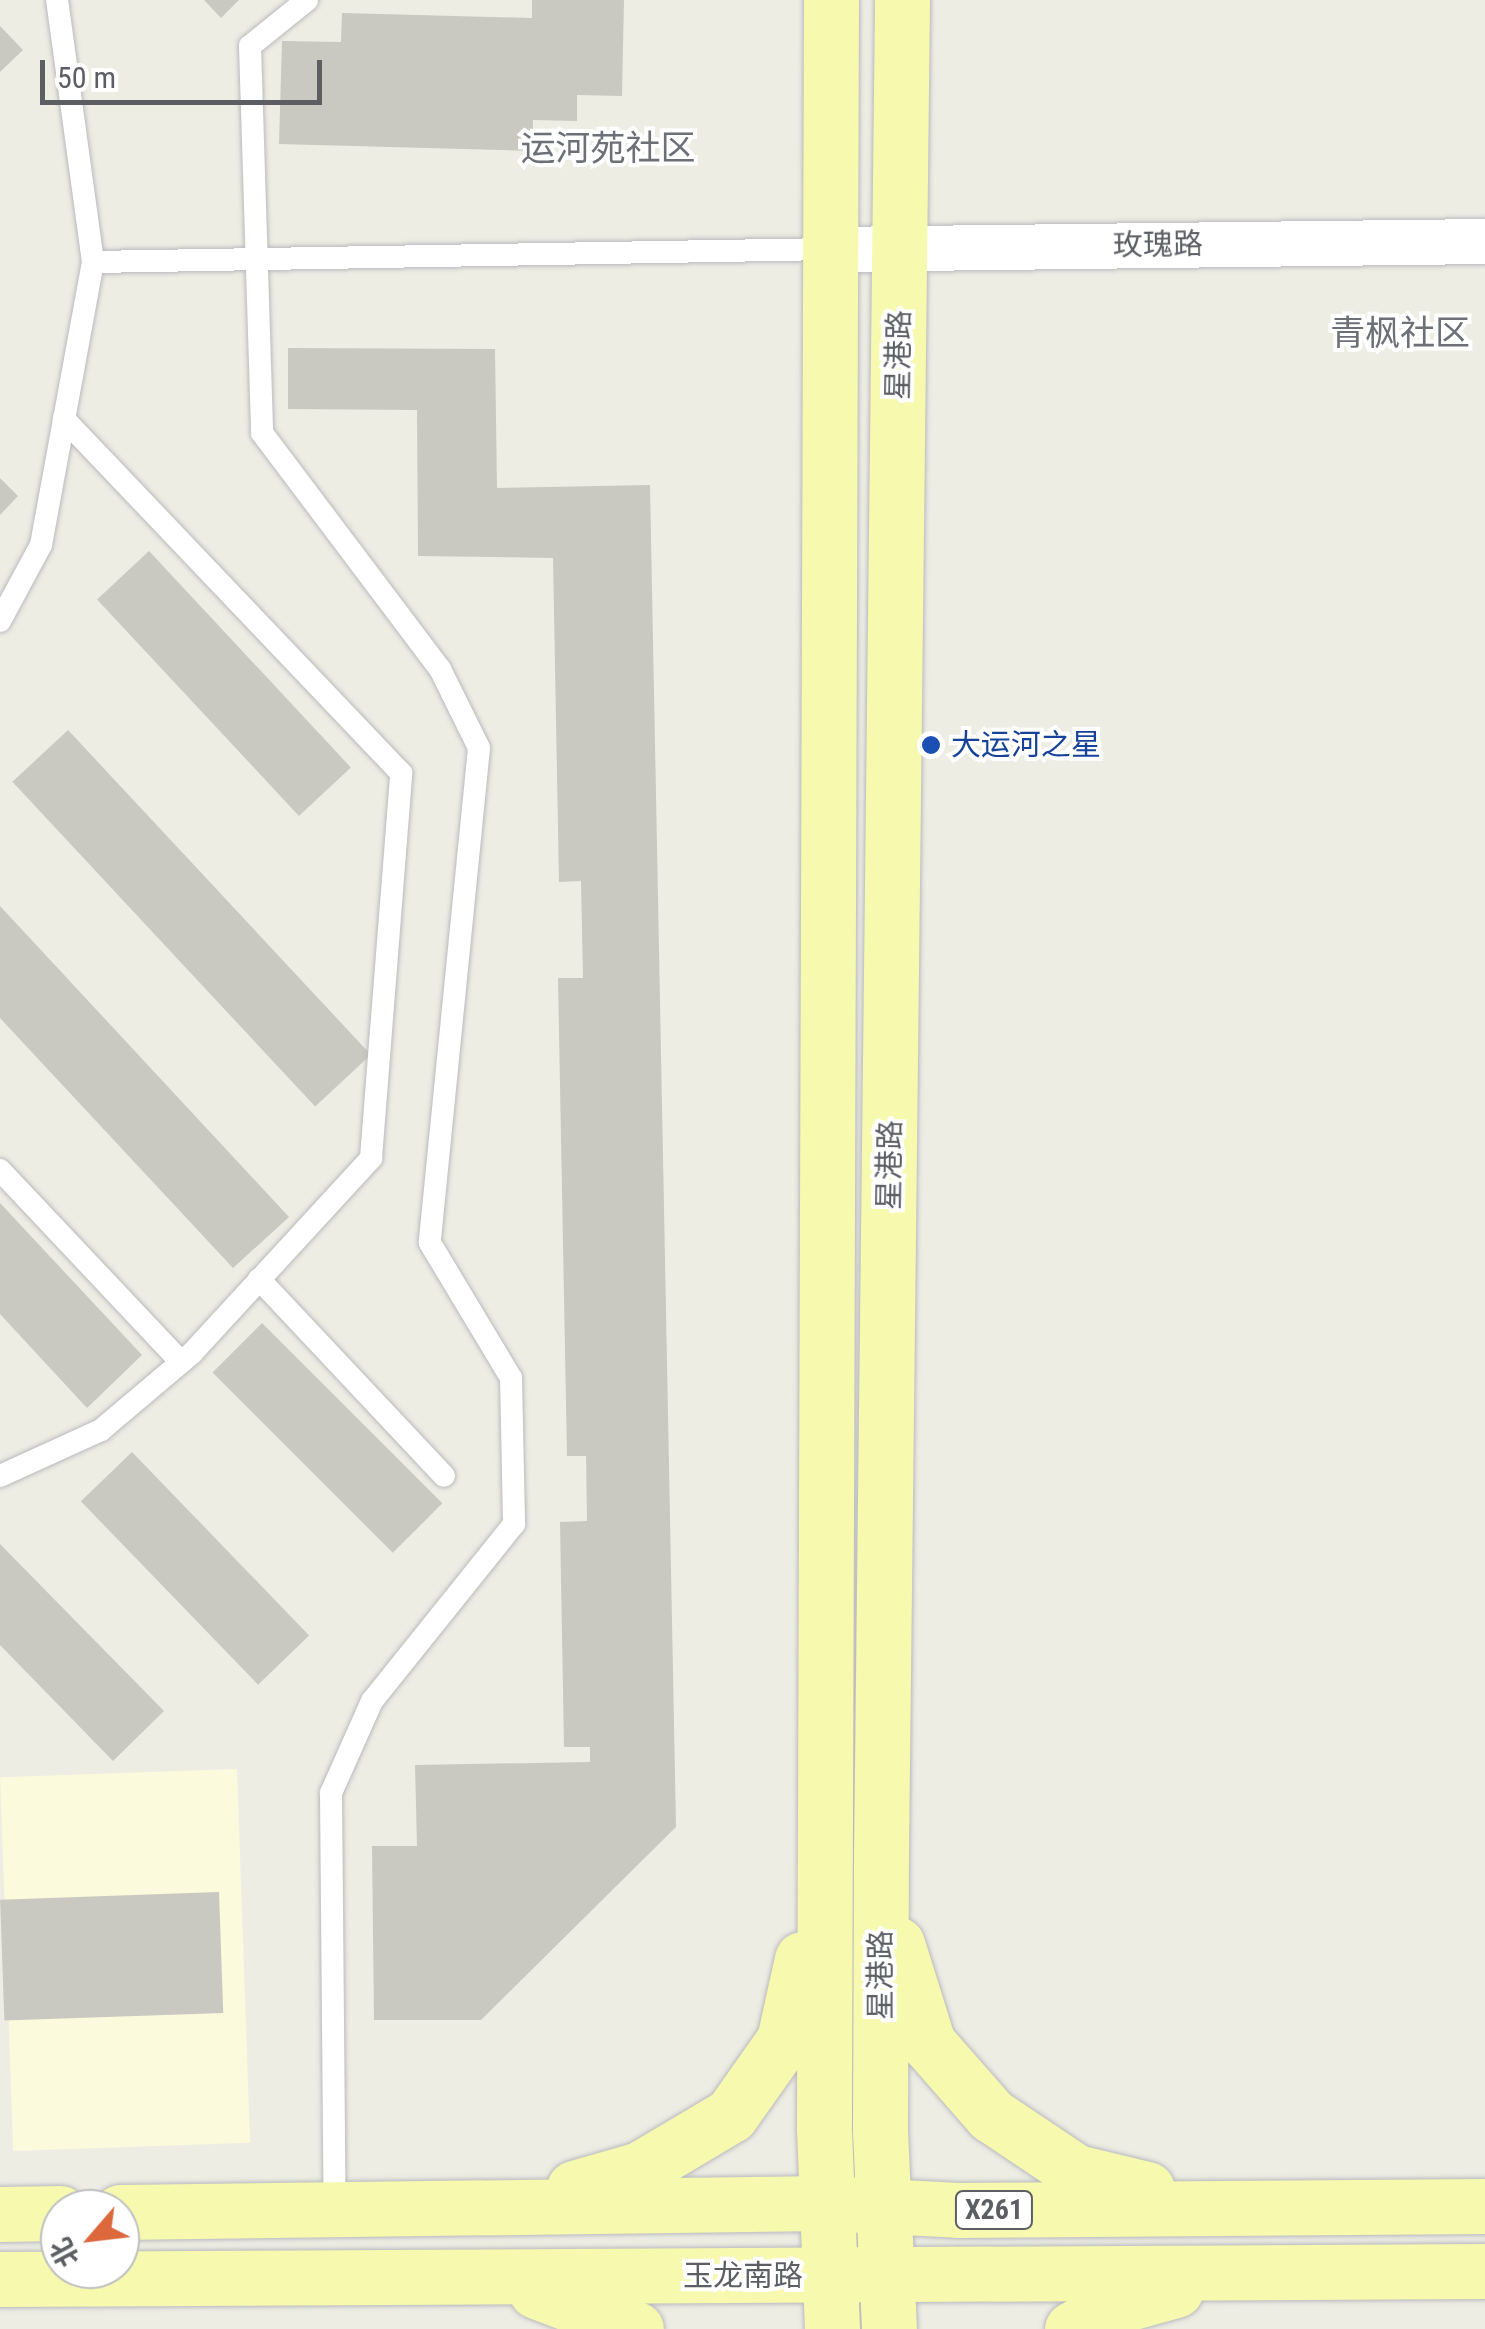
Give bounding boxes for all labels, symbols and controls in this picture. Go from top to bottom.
scale bar [45,40,328,102]
text: 50 m [57,60,116,95]
district label: 运河苑社区 [521,128,695,170]
street label: 玫瑰路 [1113,226,1203,264]
street label: 星港路 [880,310,918,400]
district label: 青枫社区 [1330,313,1470,355]
place label: 大运河之星 [951,727,1101,763]
marker: 大运河之星 [920,734,942,756]
street label: 星港路 [871,1120,909,1210]
street label: 星港路 [863,1930,899,2020]
road number: X261 [954,2187,1034,2233]
north arrow [40,2189,140,2289]
text: 北 [44,2232,86,2273]
street label: 玉龙南路 [683,2258,803,2294]

